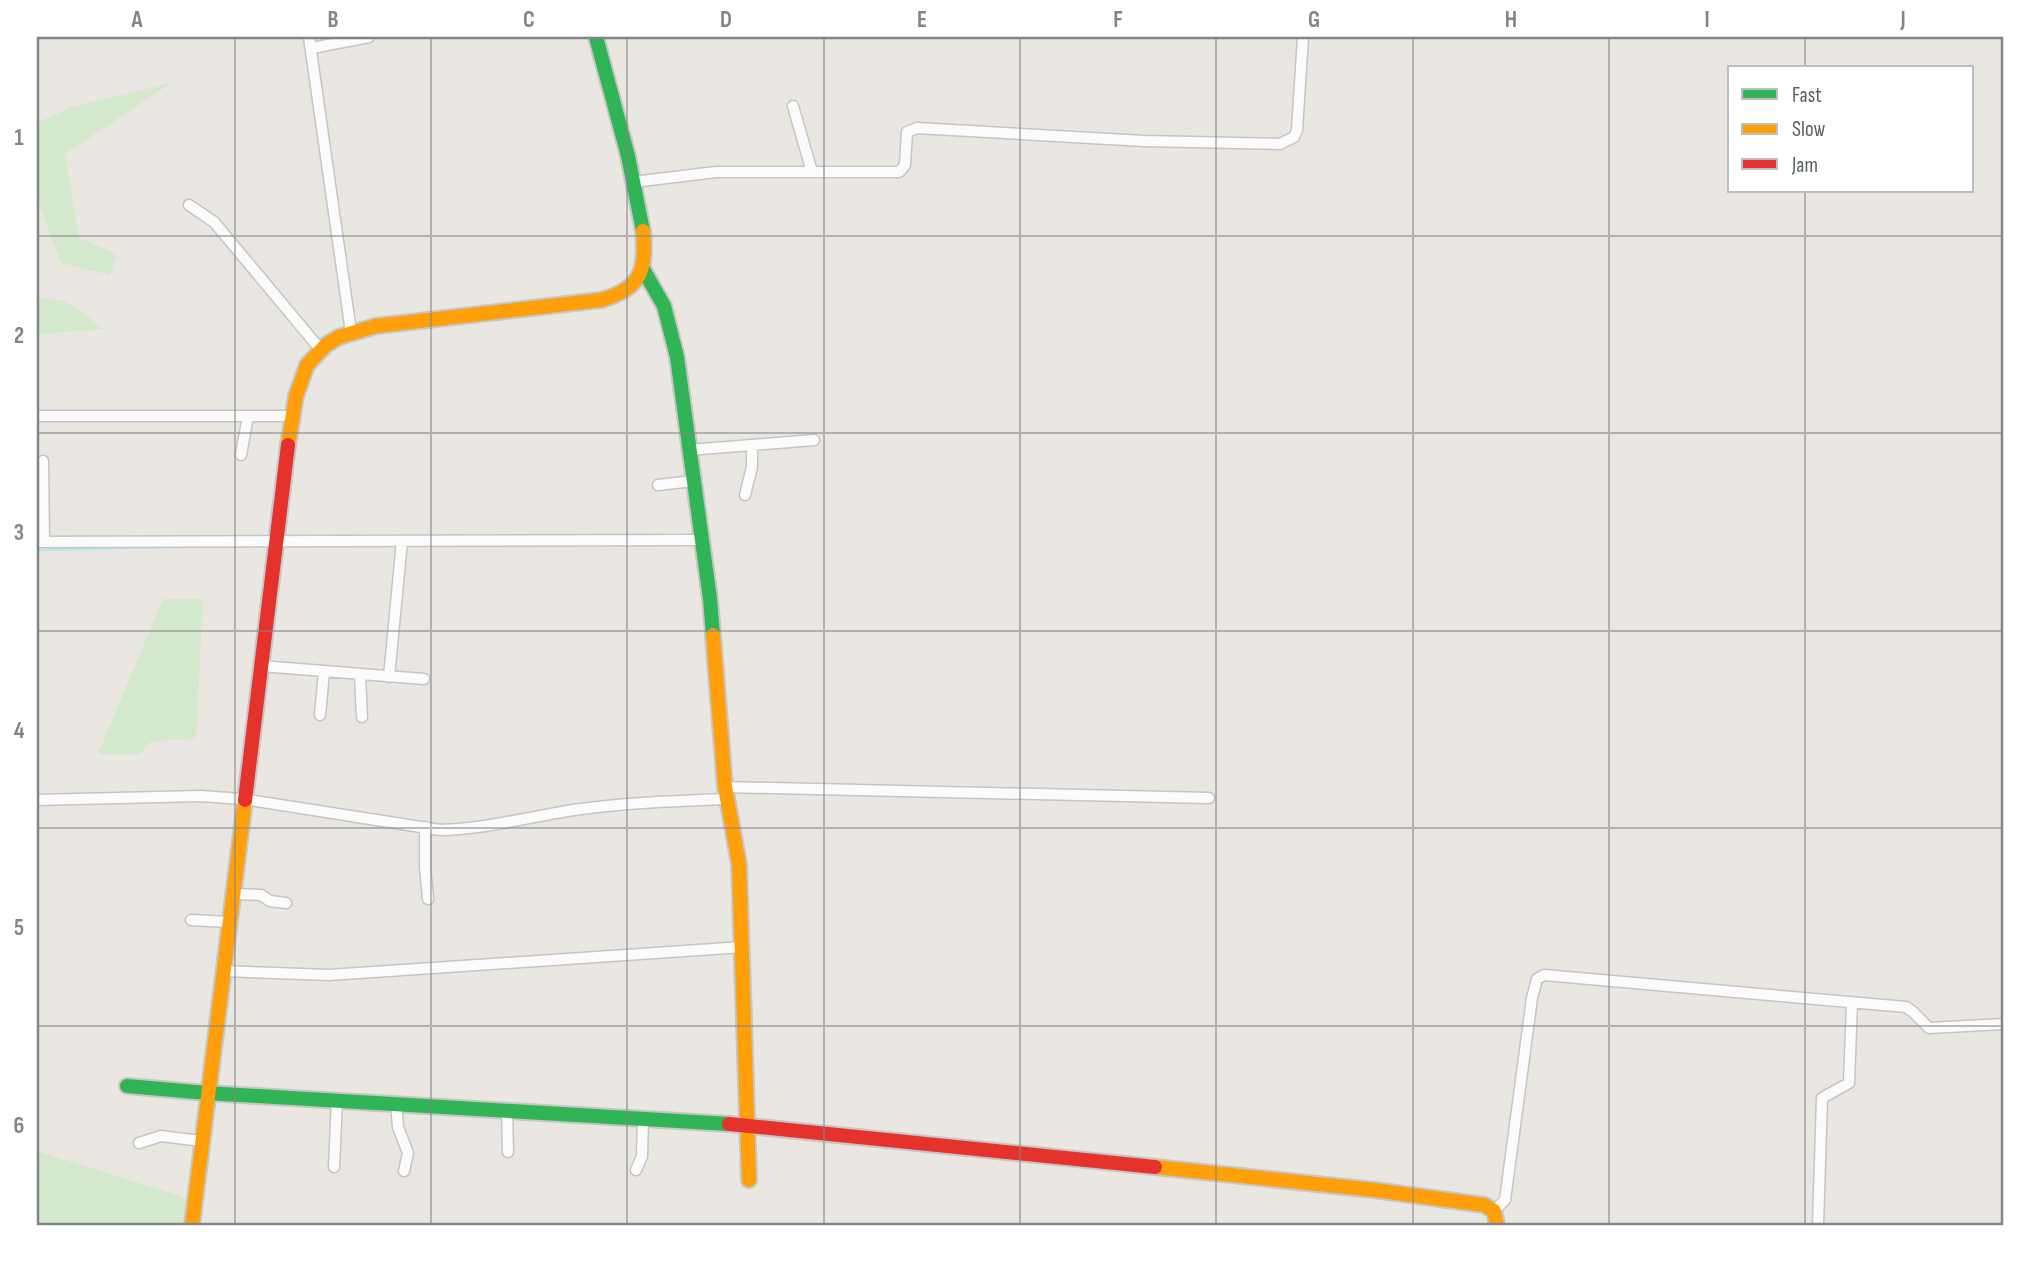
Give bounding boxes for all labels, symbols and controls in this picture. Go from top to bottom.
text: A [131,6,144,34]
text: B [328,6,339,34]
text: C [523,6,535,34]
text: D [720,6,732,34]
text: E [917,6,927,34]
text: F [1113,6,1123,34]
text: G [1308,6,1320,34]
text: H [1505,6,1517,34]
text: I [1704,6,1710,34]
text: J [1899,6,1906,34]
legend [1728,66,1974,192]
text: Fast [1792,83,1822,108]
text: Slow [1792,117,1826,142]
text: 1 [14,124,24,152]
text: Jam [1791,153,1818,178]
text: 2 [14,322,24,350]
text: 3 [14,519,24,547]
text: 4 [14,717,25,745]
text: 5 [14,914,24,942]
text: 6 [14,1112,24,1140]

